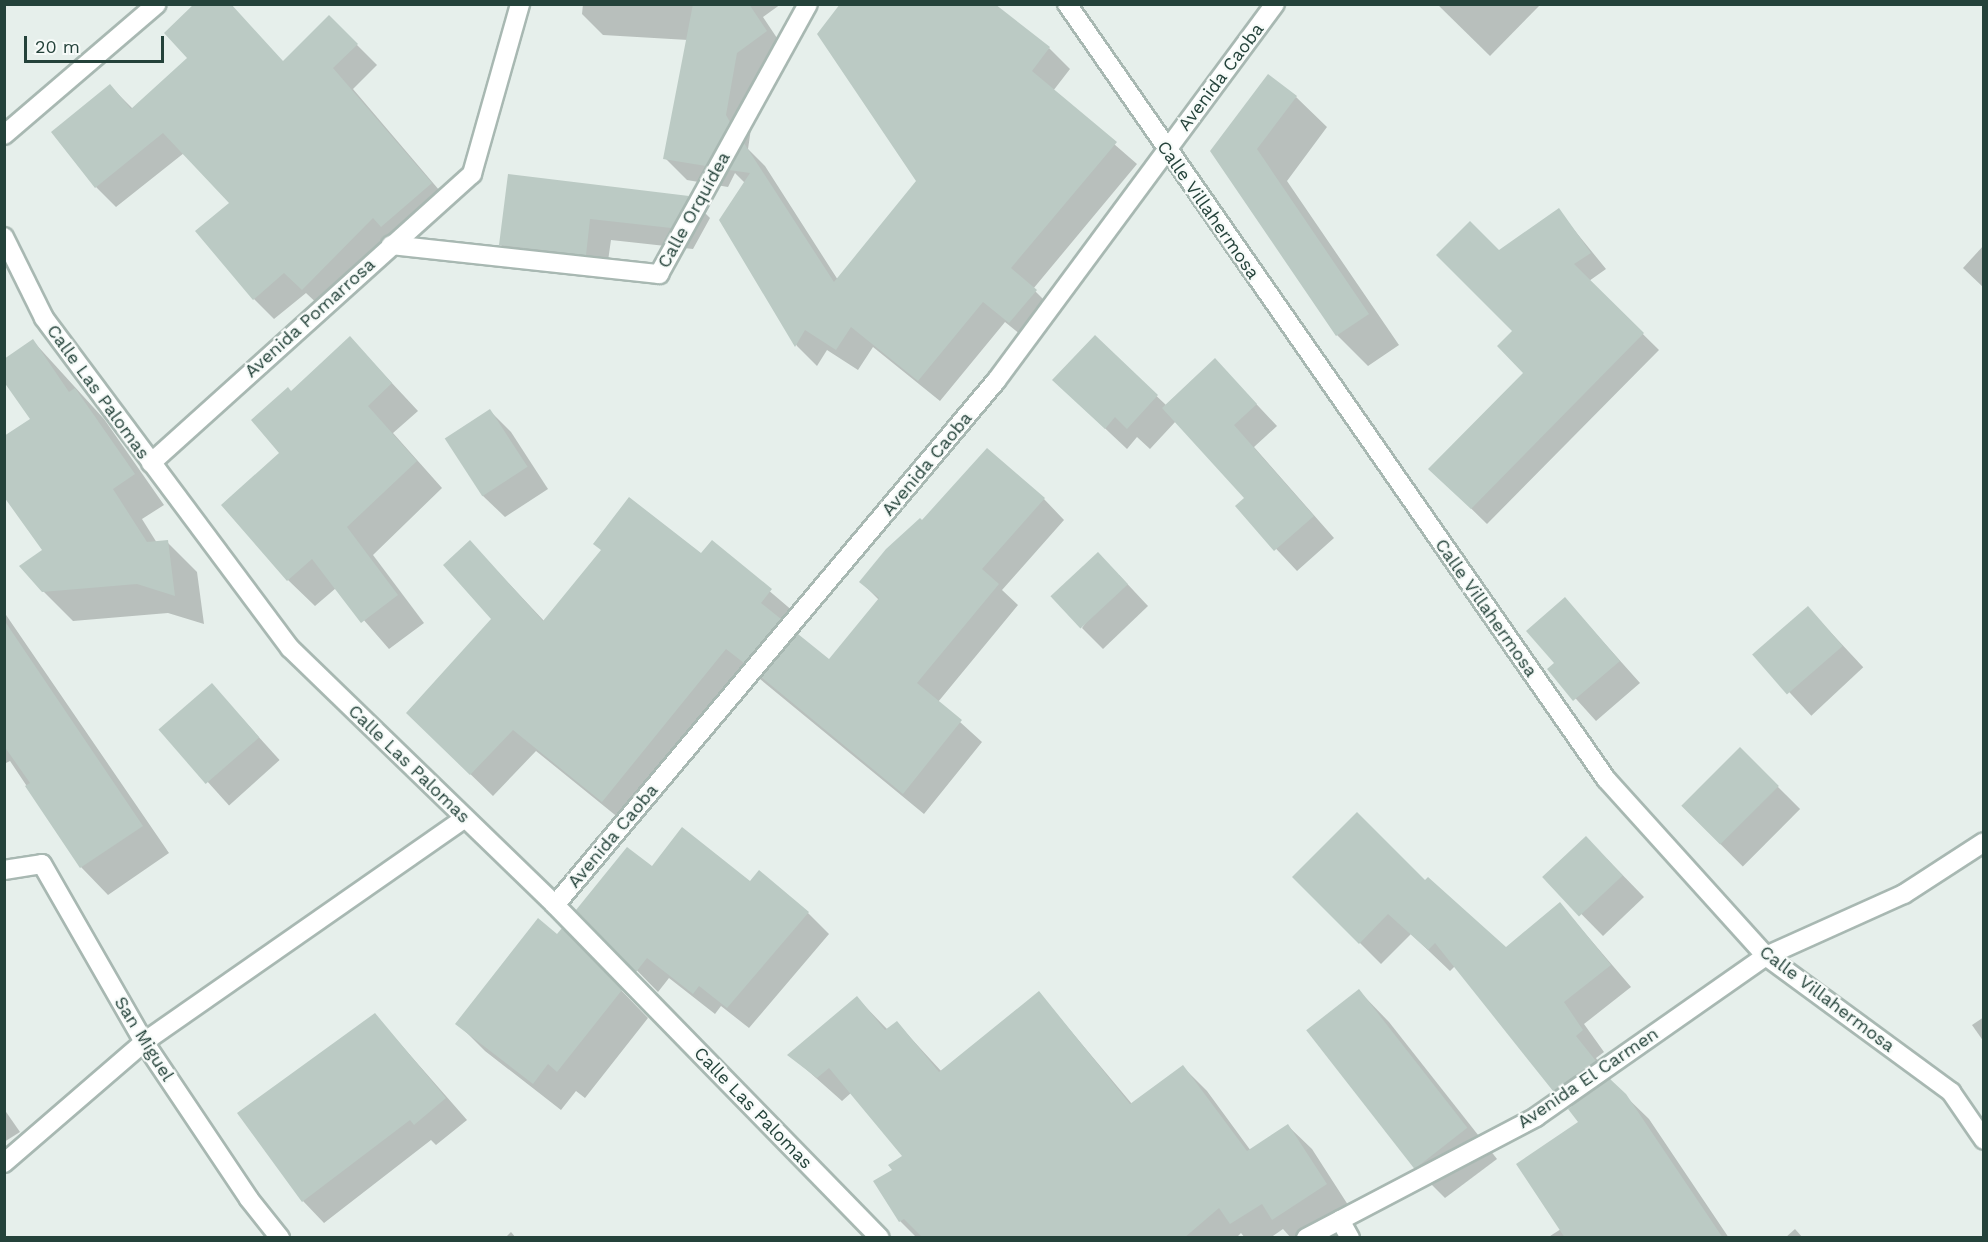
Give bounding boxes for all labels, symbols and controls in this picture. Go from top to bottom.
street label: Avenida Caoba [1173,19,1269,135]
scale bar [27,24,166,62]
text: 20 m [35,36,80,57]
street label: Calle Villahermosa [1152,137,1264,283]
street label: Calle Orquídea [653,148,735,272]
street label: Avenida Pomarrosa [240,254,380,382]
street label: Calle Las Palomas [42,321,154,463]
street label: Avenida Caoba [877,408,977,520]
street label: Calle Villahermosa [1430,535,1542,681]
street label: Calle Las Palomas [344,700,474,828]
street label: Avenida Caoba [563,780,663,892]
street label: Calle Villahermosa [1755,941,1899,1057]
street label: San Miguel [110,993,178,1085]
street label: Avenida El Carmen [1513,1023,1663,1133]
street label: Calle Las Palomas [689,1043,817,1173]

